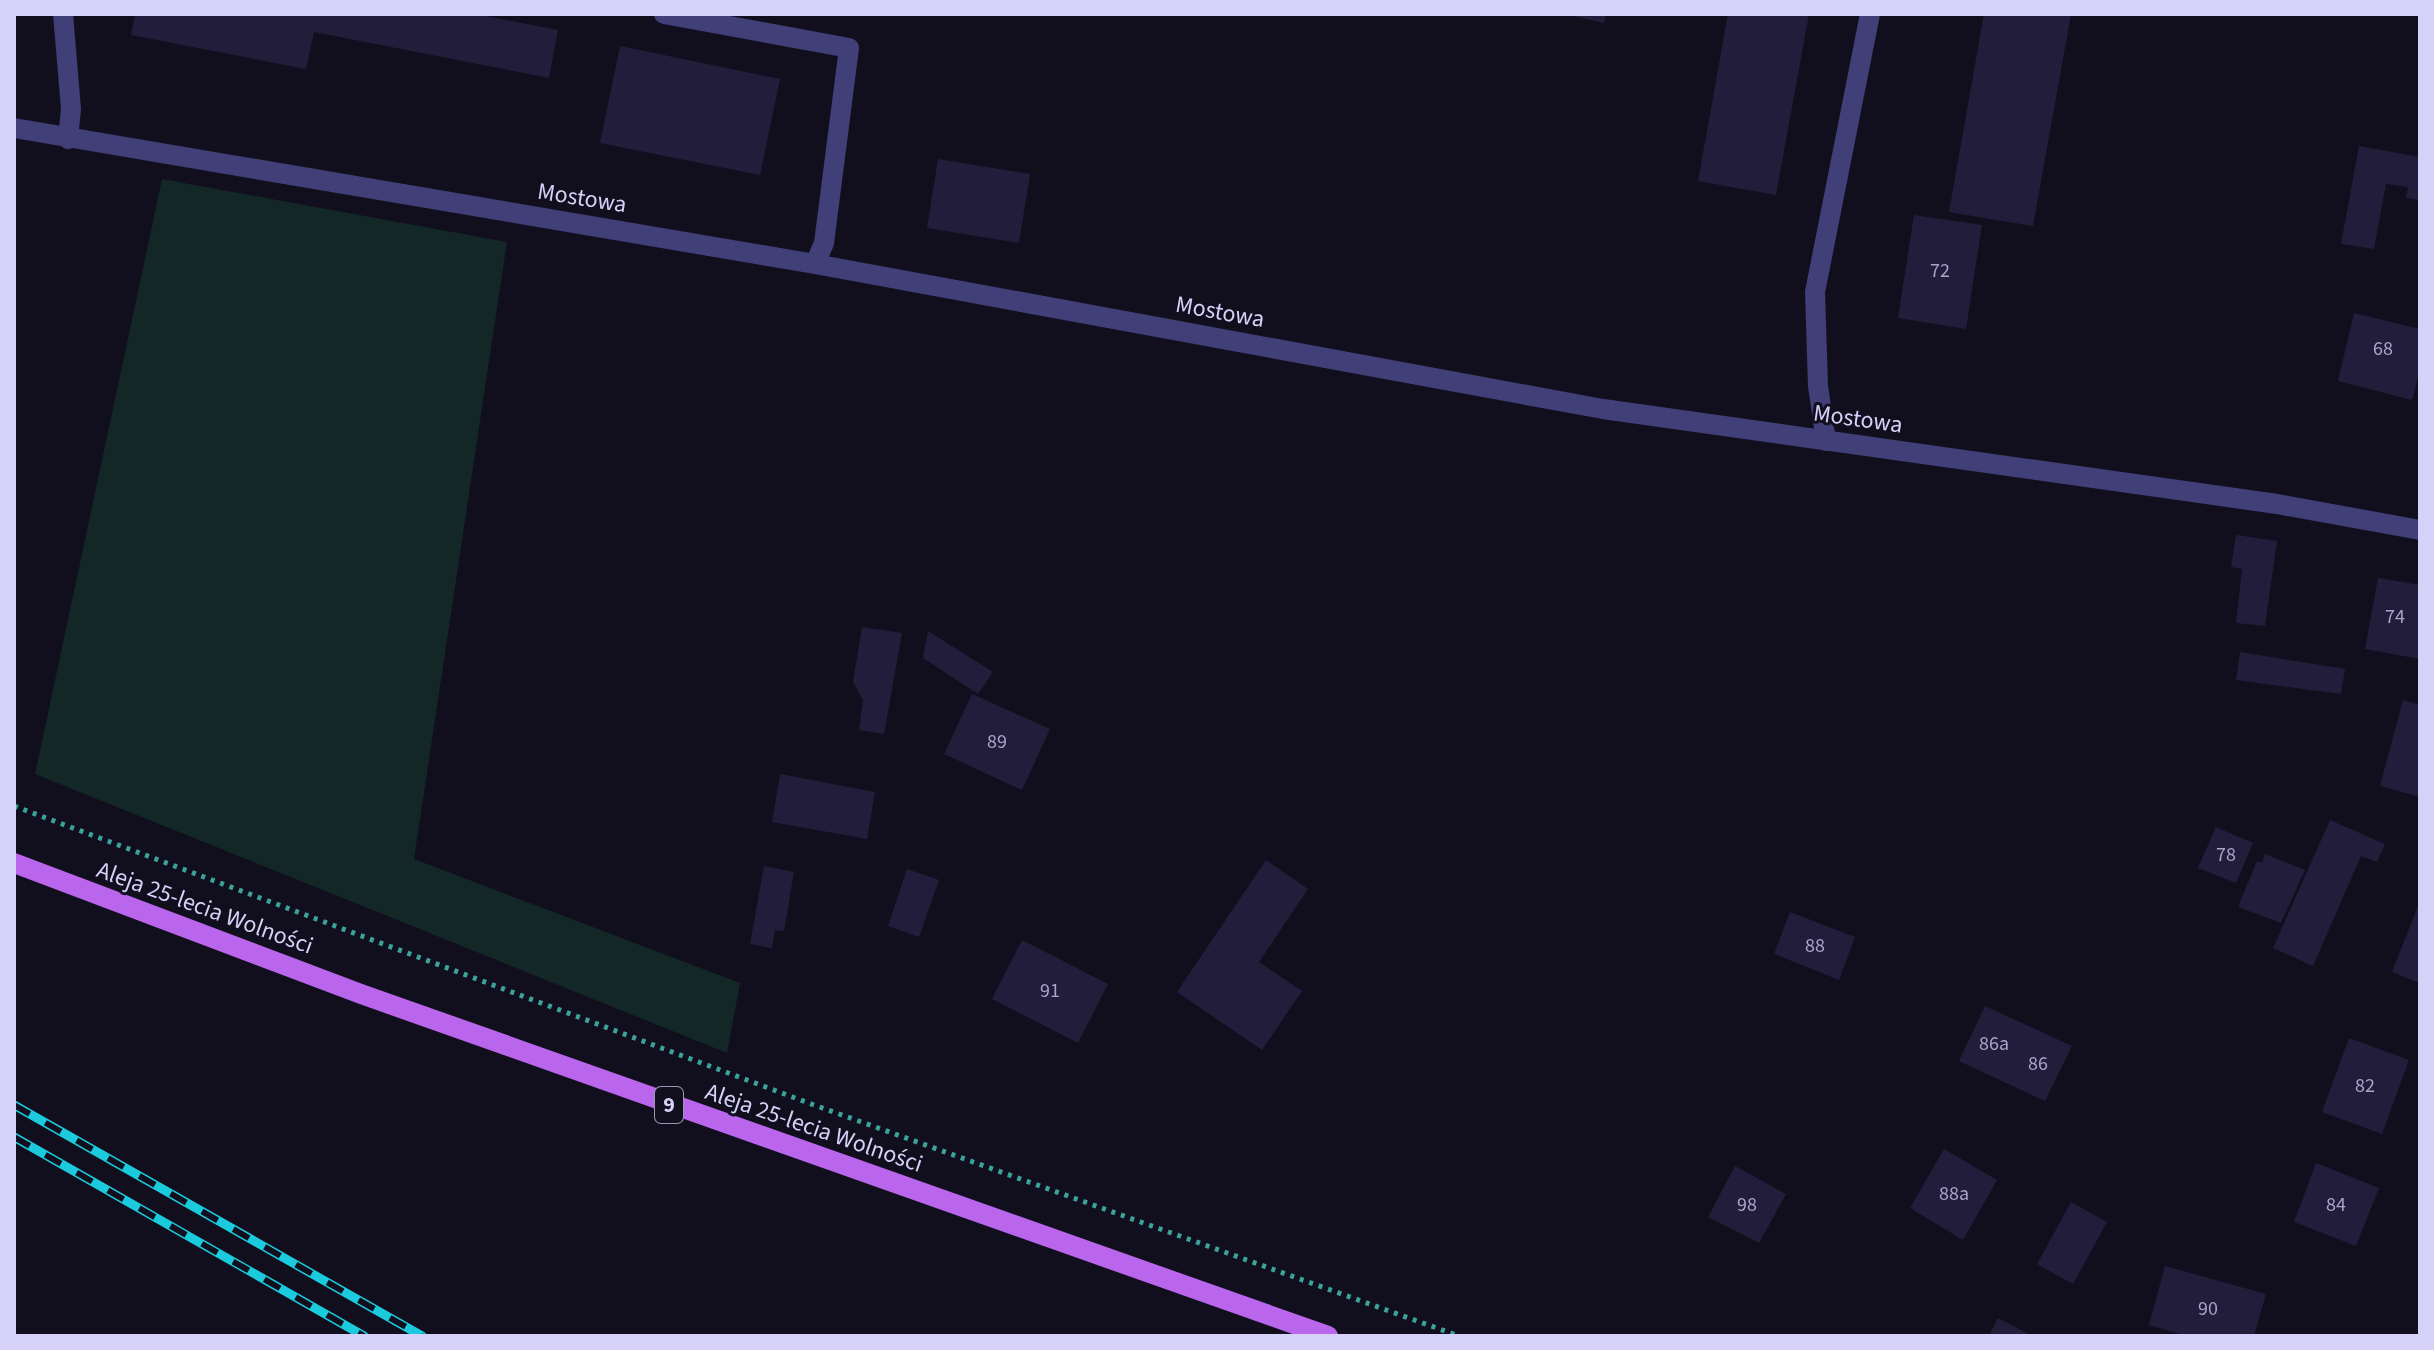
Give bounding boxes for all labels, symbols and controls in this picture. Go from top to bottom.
street label: Mostowa [535,174,629,222]
house number: 72 [1930,257,1950,285]
street label: Mostowa [1173,287,1267,337]
house number: 68 [2373,335,2393,363]
street label: Mostowa [1811,395,1905,443]
house number: 74 [2385,603,2405,631]
house number: 89 [987,728,1007,756]
house number: 78 [2216,841,2236,869]
street label: Aleja 25-lecia Wolności [92,853,318,963]
house number: 88 [1805,932,1825,960]
house number: 91 [1040,977,1060,1005]
house number: 86a [1979,1030,2009,1058]
house number: 86 [2028,1050,2048,1078]
house number: 82 [2355,1072,2375,1100]
street label: Aleja 25-lecia Wolności [701,1074,927,1182]
road number: 9 [655,1087,683,1123]
house number: 88a [1939,1180,1969,1208]
house number: 98 [1737,1191,1757,1219]
house number: 84 [2326,1191,2346,1219]
house number: 90 [2198,1295,2218,1323]

